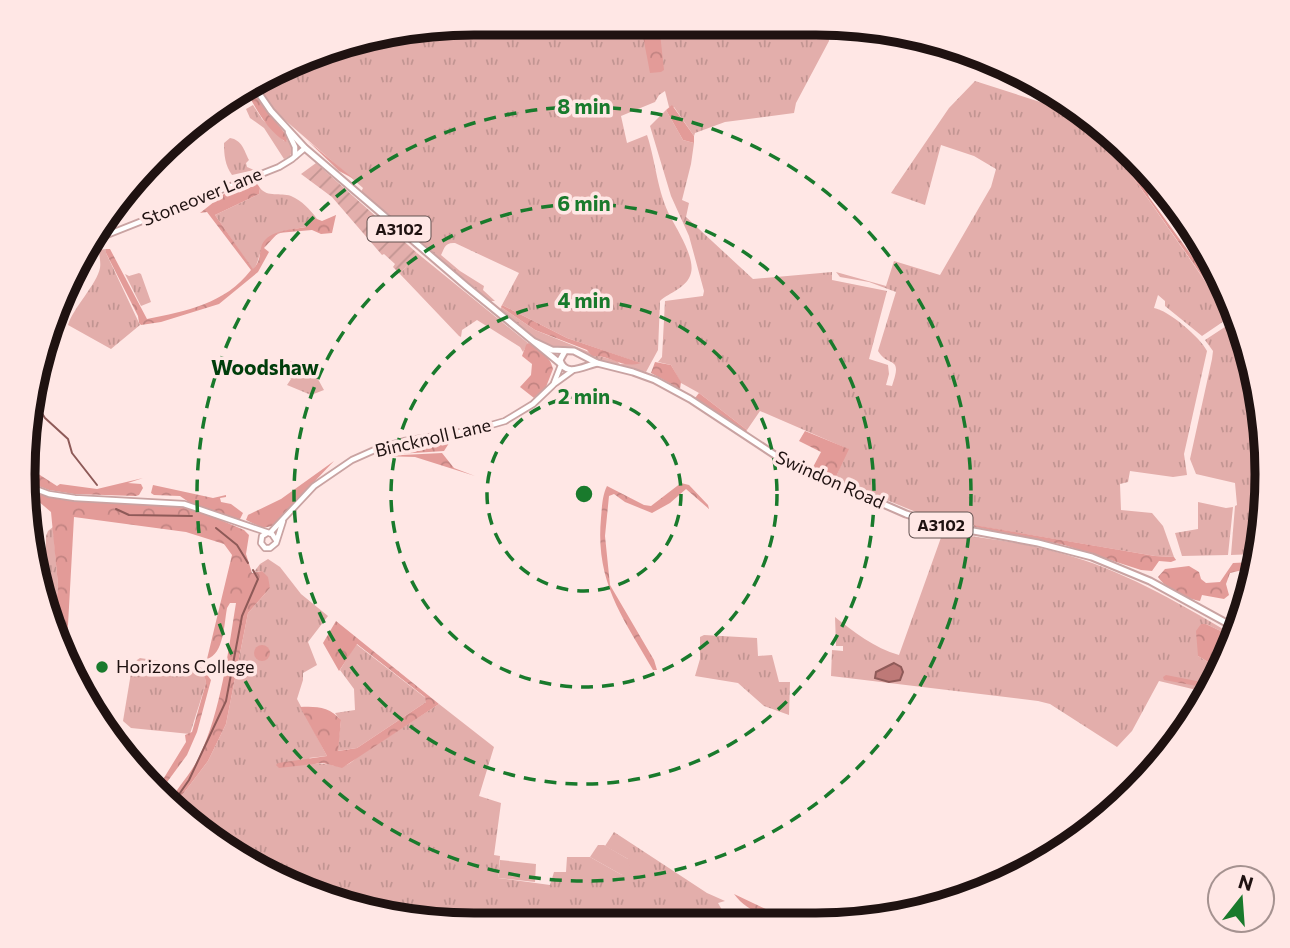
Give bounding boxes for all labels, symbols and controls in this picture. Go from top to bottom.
text: 8 min [557,93,611,118]
street label: Stoneover Lane [139,162,265,230]
text: 6 min [557,190,611,215]
road number: A3102 [368,216,430,242]
text: 4 min [557,287,611,312]
district label: Woodshaw [211,354,320,379]
text: 2 min [558,383,610,408]
street label: Bincknoll Lane [373,413,493,461]
street label: Swindon Road [773,445,888,513]
centre of rings [572,482,596,506]
road number: A3102 [909,512,972,538]
place label: Horizons College [116,655,255,677]
marker: Horizons College [94,659,110,675]
north arrow [1206,864,1276,934]
text: N [1236,869,1256,895]

